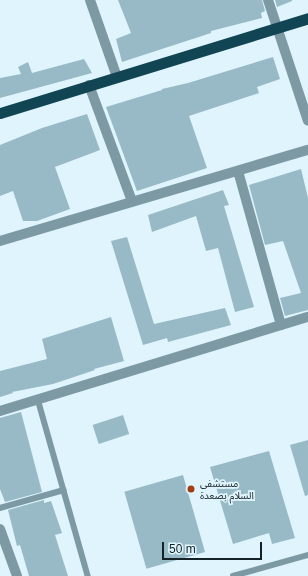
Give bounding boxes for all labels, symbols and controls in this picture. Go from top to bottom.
place label: مستشفى السلام بصعدة [200,477,254,500]
marker: مستشفى السلام بصعدة [185,483,197,495]
scale bar [164,534,264,560]
text: 50 m [169,542,196,556]

